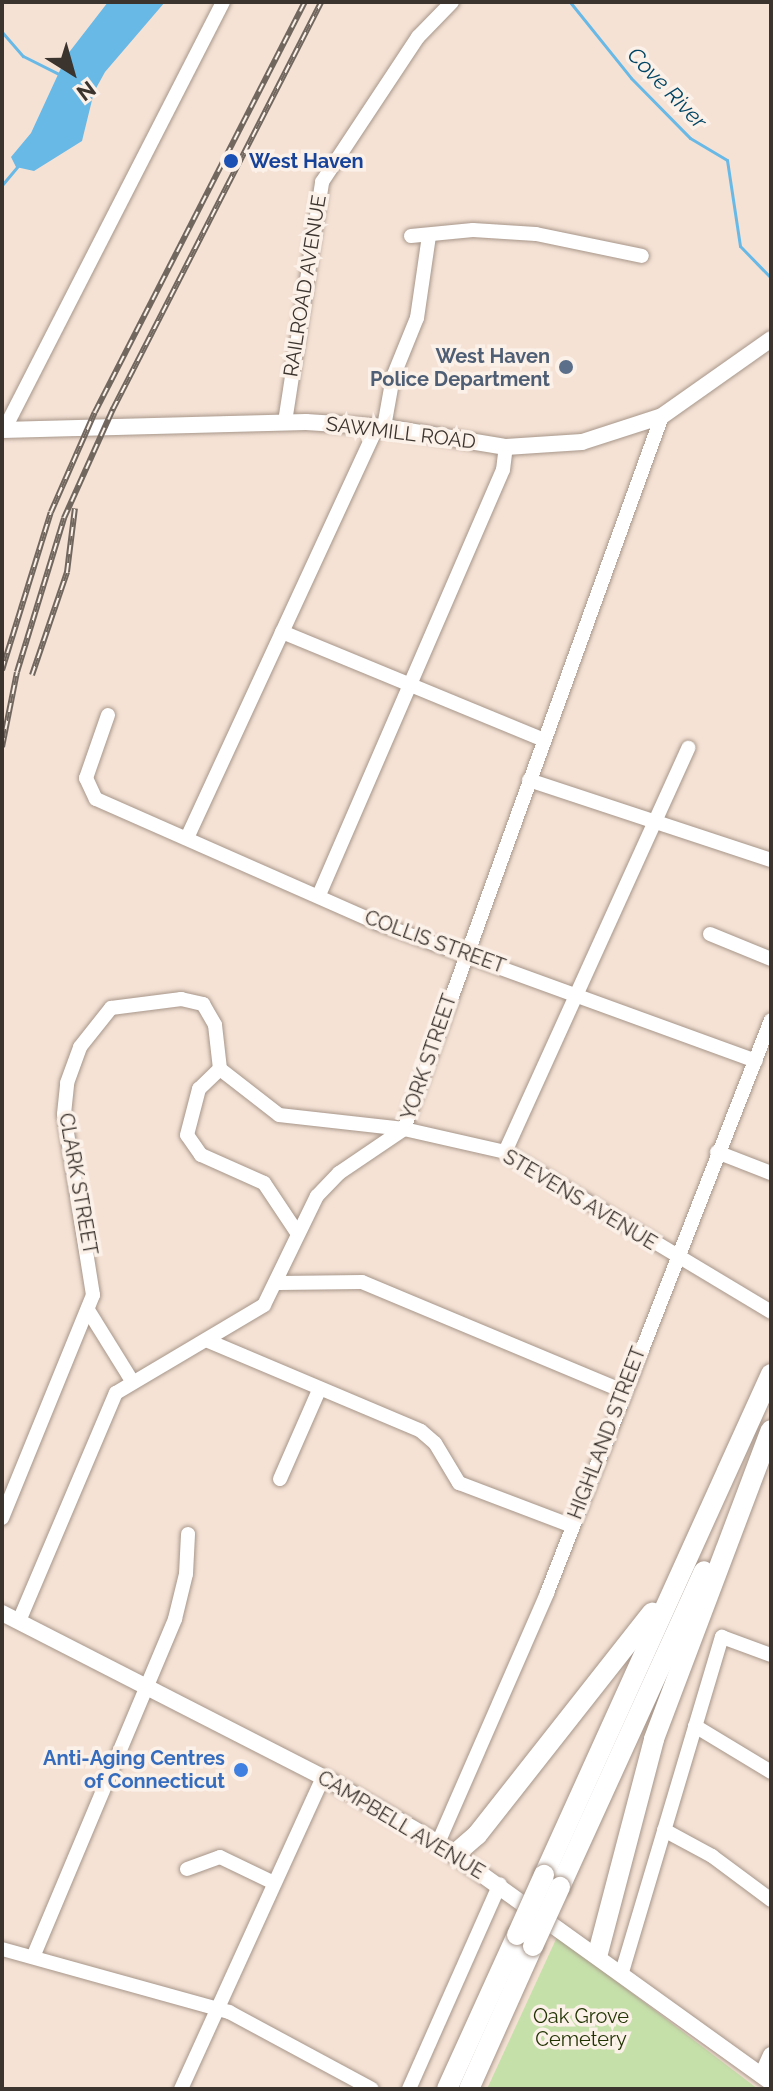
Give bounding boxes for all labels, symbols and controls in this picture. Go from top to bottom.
north arrow [32,32,112,112]
water label: Cove River [622,42,712,134]
text: N [72,76,101,107]
place label: West Haven [249,149,364,173]
marker: West Haven [220,150,242,172]
street label: RAILROAD AVENUE [279,193,331,379]
place label: West Haven Police Department [370,344,550,391]
marker: West Haven Police Department [557,358,575,376]
street label: SAWMILL ROAD [324,412,478,454]
street label: COLLIS STREET [361,905,509,979]
street label: YORK STREET [396,991,462,1123]
street label: CLARK STREET [54,1111,102,1257]
street label: STEVENS AVENUE [498,1144,662,1256]
street label: HIGHLAND STREET [563,1343,651,1523]
place label: Anti-Aging Centres of Connecticut [43,1746,225,1793]
marker: Anti-Aging Centres of Connecticut [232,1761,250,1779]
street label: CAMPBELL AVENUE [313,1765,489,1885]
park label: Oak Grove Cemetery [533,2005,629,2052]

